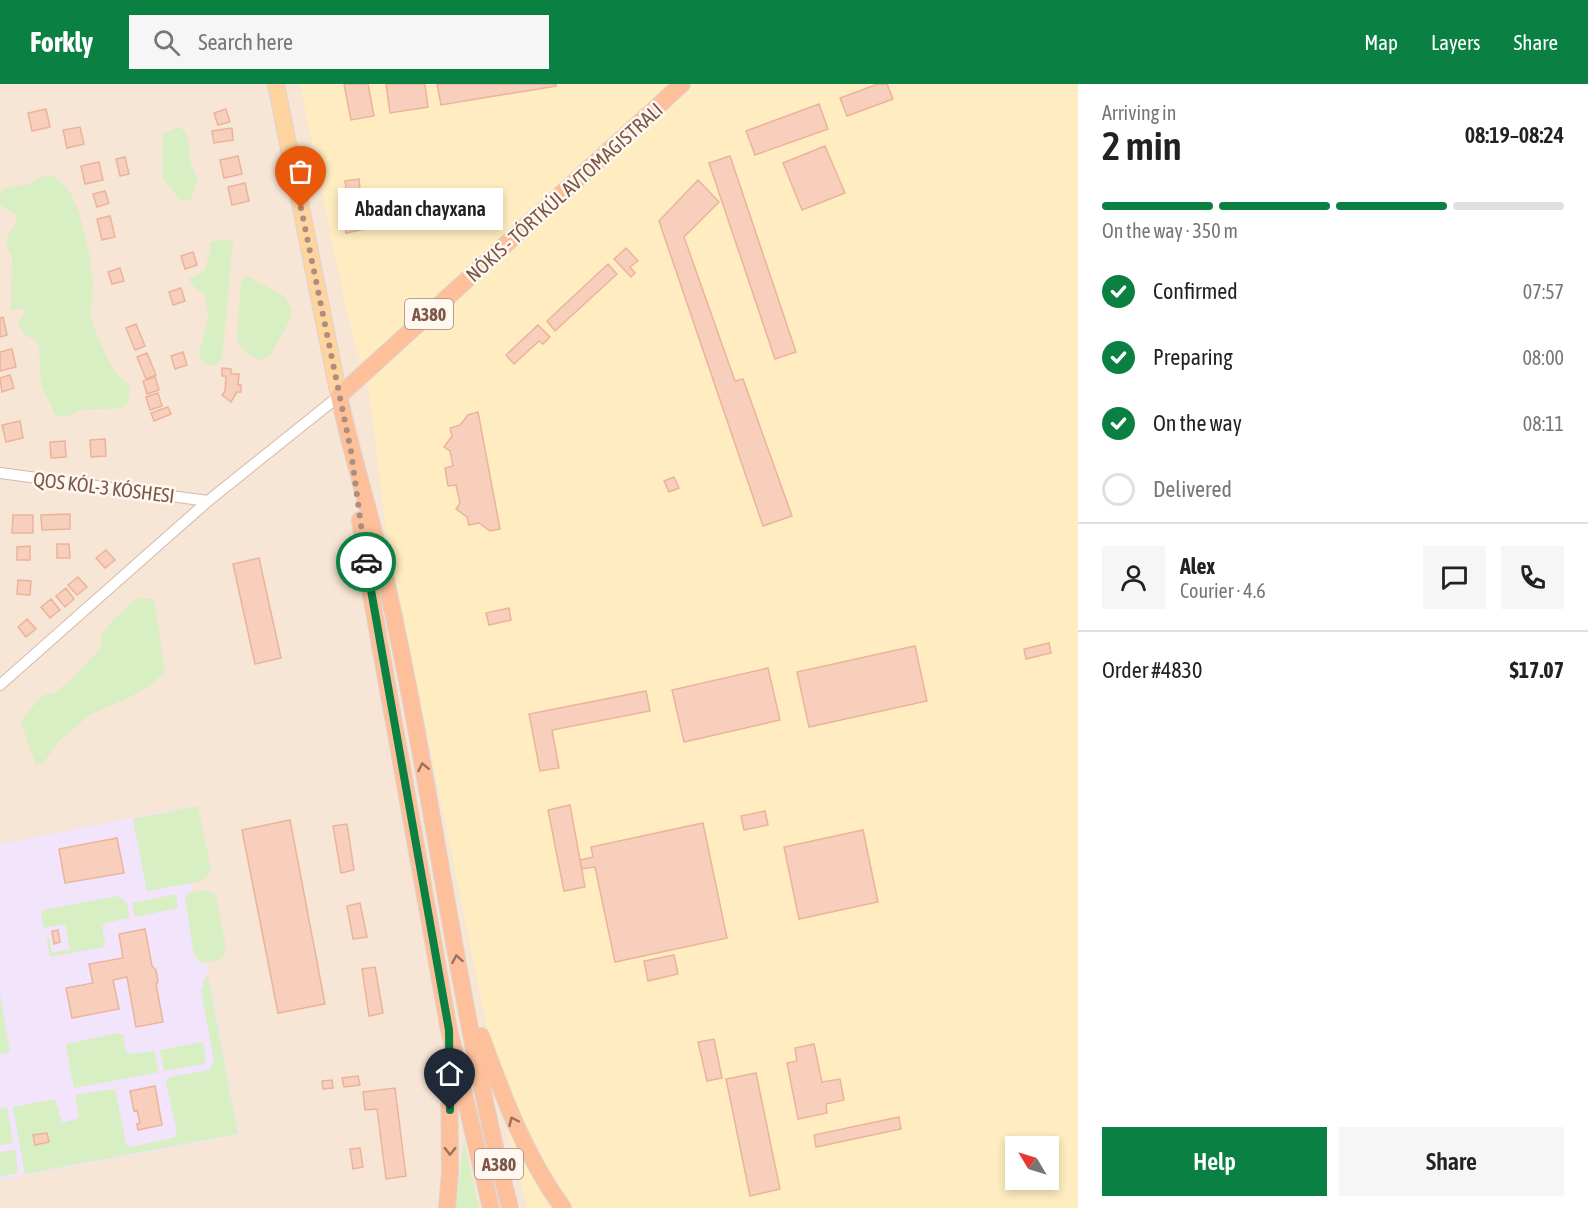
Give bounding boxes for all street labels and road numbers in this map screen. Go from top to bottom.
street label: NÓKIS - TÓRTKÚL AVTOMAGISTRALI [461,98,667,286]
road number: A380 [405,299,453,329]
street label: QOS KÓL-3 KÓSHESI [32,467,176,507]
road number: A380 [475,1149,523,1179]

